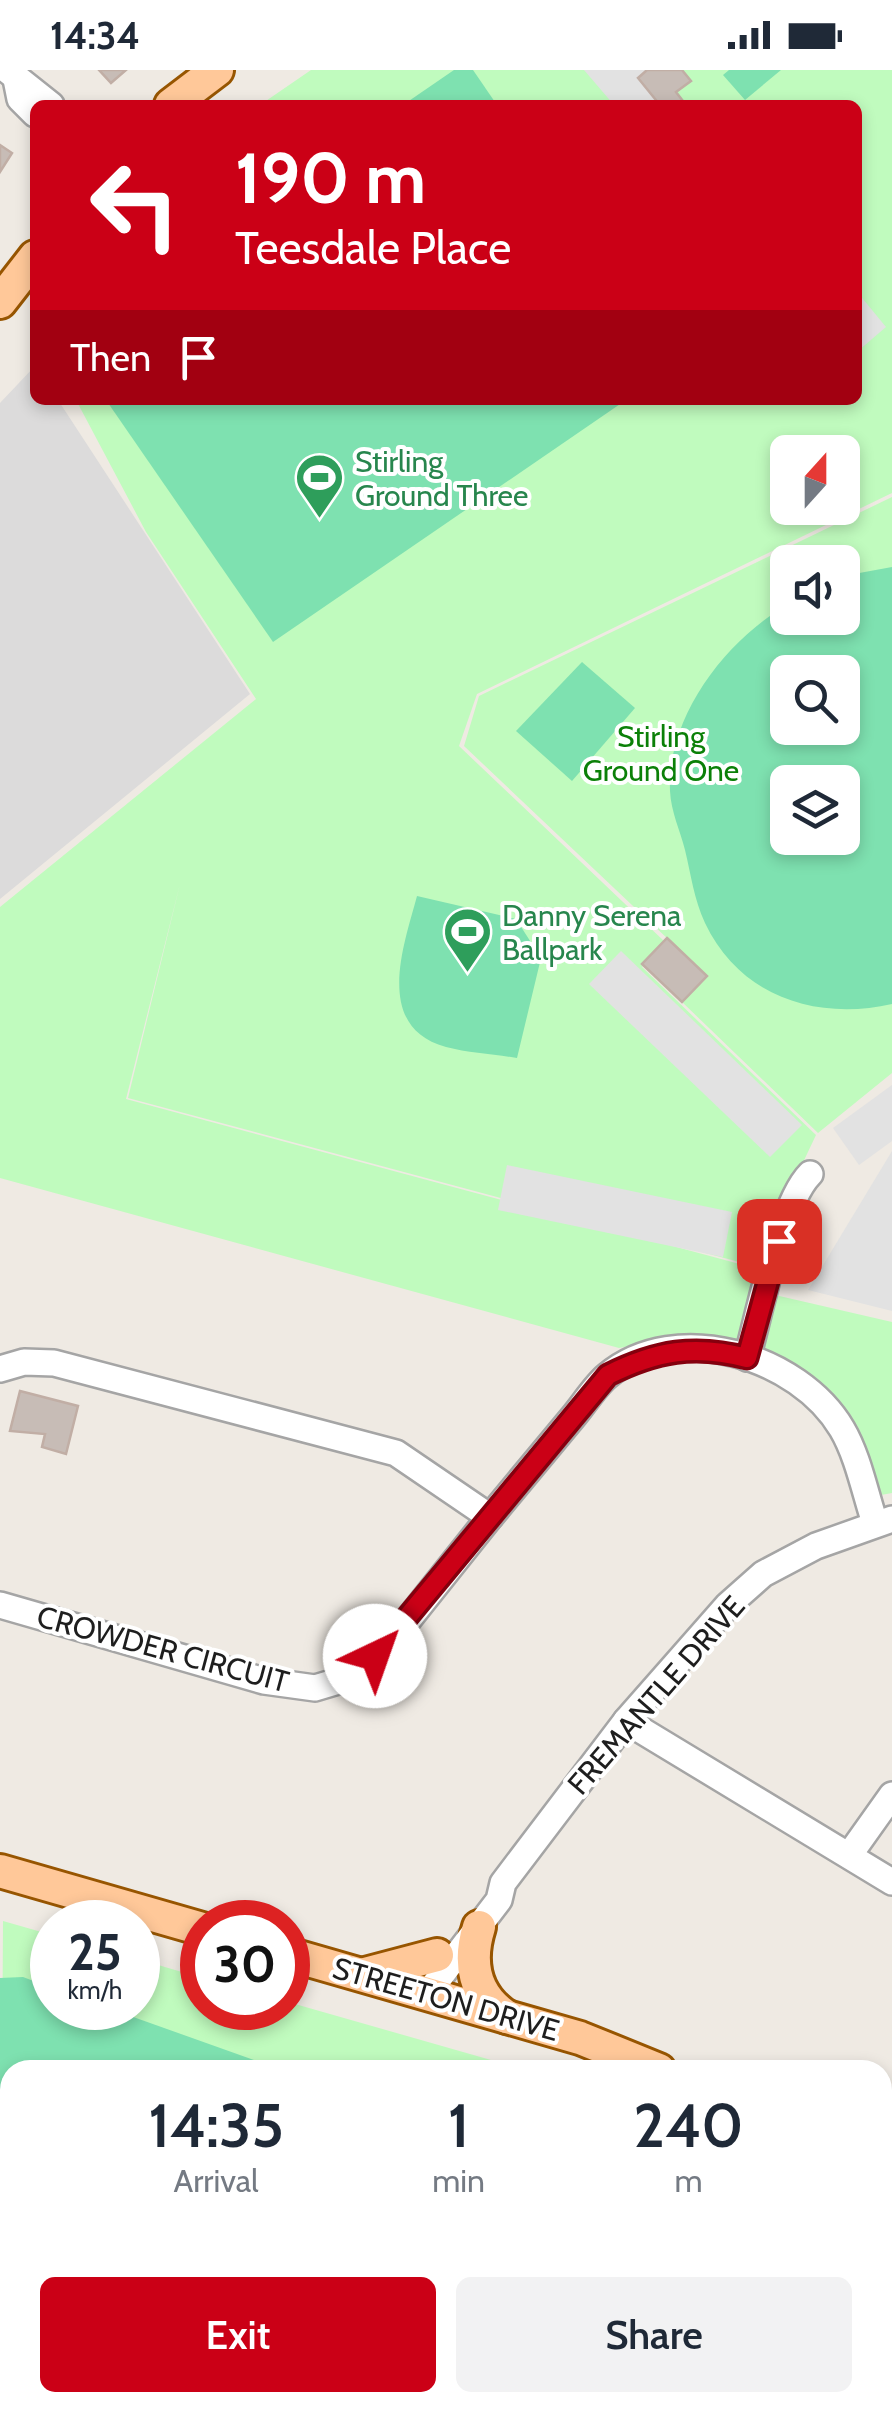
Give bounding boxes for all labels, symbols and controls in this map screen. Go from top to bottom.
text: 14:34 [50,12,140,59]
text: 190 m [235,135,426,221]
icon: left [70,140,200,270]
text: Teesdale Place [235,221,511,275]
icon: arrive [171,330,226,385]
text: Then [70,334,151,381]
north arrow [770,435,860,525]
map controls [770,435,860,855]
place label: Stirling Ground Three [355,443,528,514]
sports icon: Stirling Ground Three [294,452,346,520]
button: sound [770,545,860,635]
button: search [770,655,860,745]
park label: Stirling Ground One [583,718,739,789]
button: layers [770,765,860,855]
place label: Danny Serena Ballpark [502,897,682,968]
sports icon: Danny Serena Ballpark [441,906,493,974]
pin [737,1199,822,1284]
icon: arrive [752,1214,807,1269]
street label: FREMANTLE DRIVE [560,1588,752,1802]
street label: CROWDER CIRCUIT [33,1598,293,1700]
position arrow [323,1604,427,1708]
speed limit sign: 30 [180,1900,310,2030]
text: 25 [68,1922,122,1983]
street label: STREETON DRIVE [329,1949,563,2049]
text: km/h [68,1975,122,2005]
text: 14:35 [148,2089,284,2162]
text: 1 [448,2089,469,2162]
text: 240 [633,2089,744,2162]
text: Arrival [173,2161,259,2200]
text: min [432,2161,485,2200]
text: m [674,2161,702,2200]
button: Exit [40,2277,436,2392]
button: Share [456,2277,852,2392]

